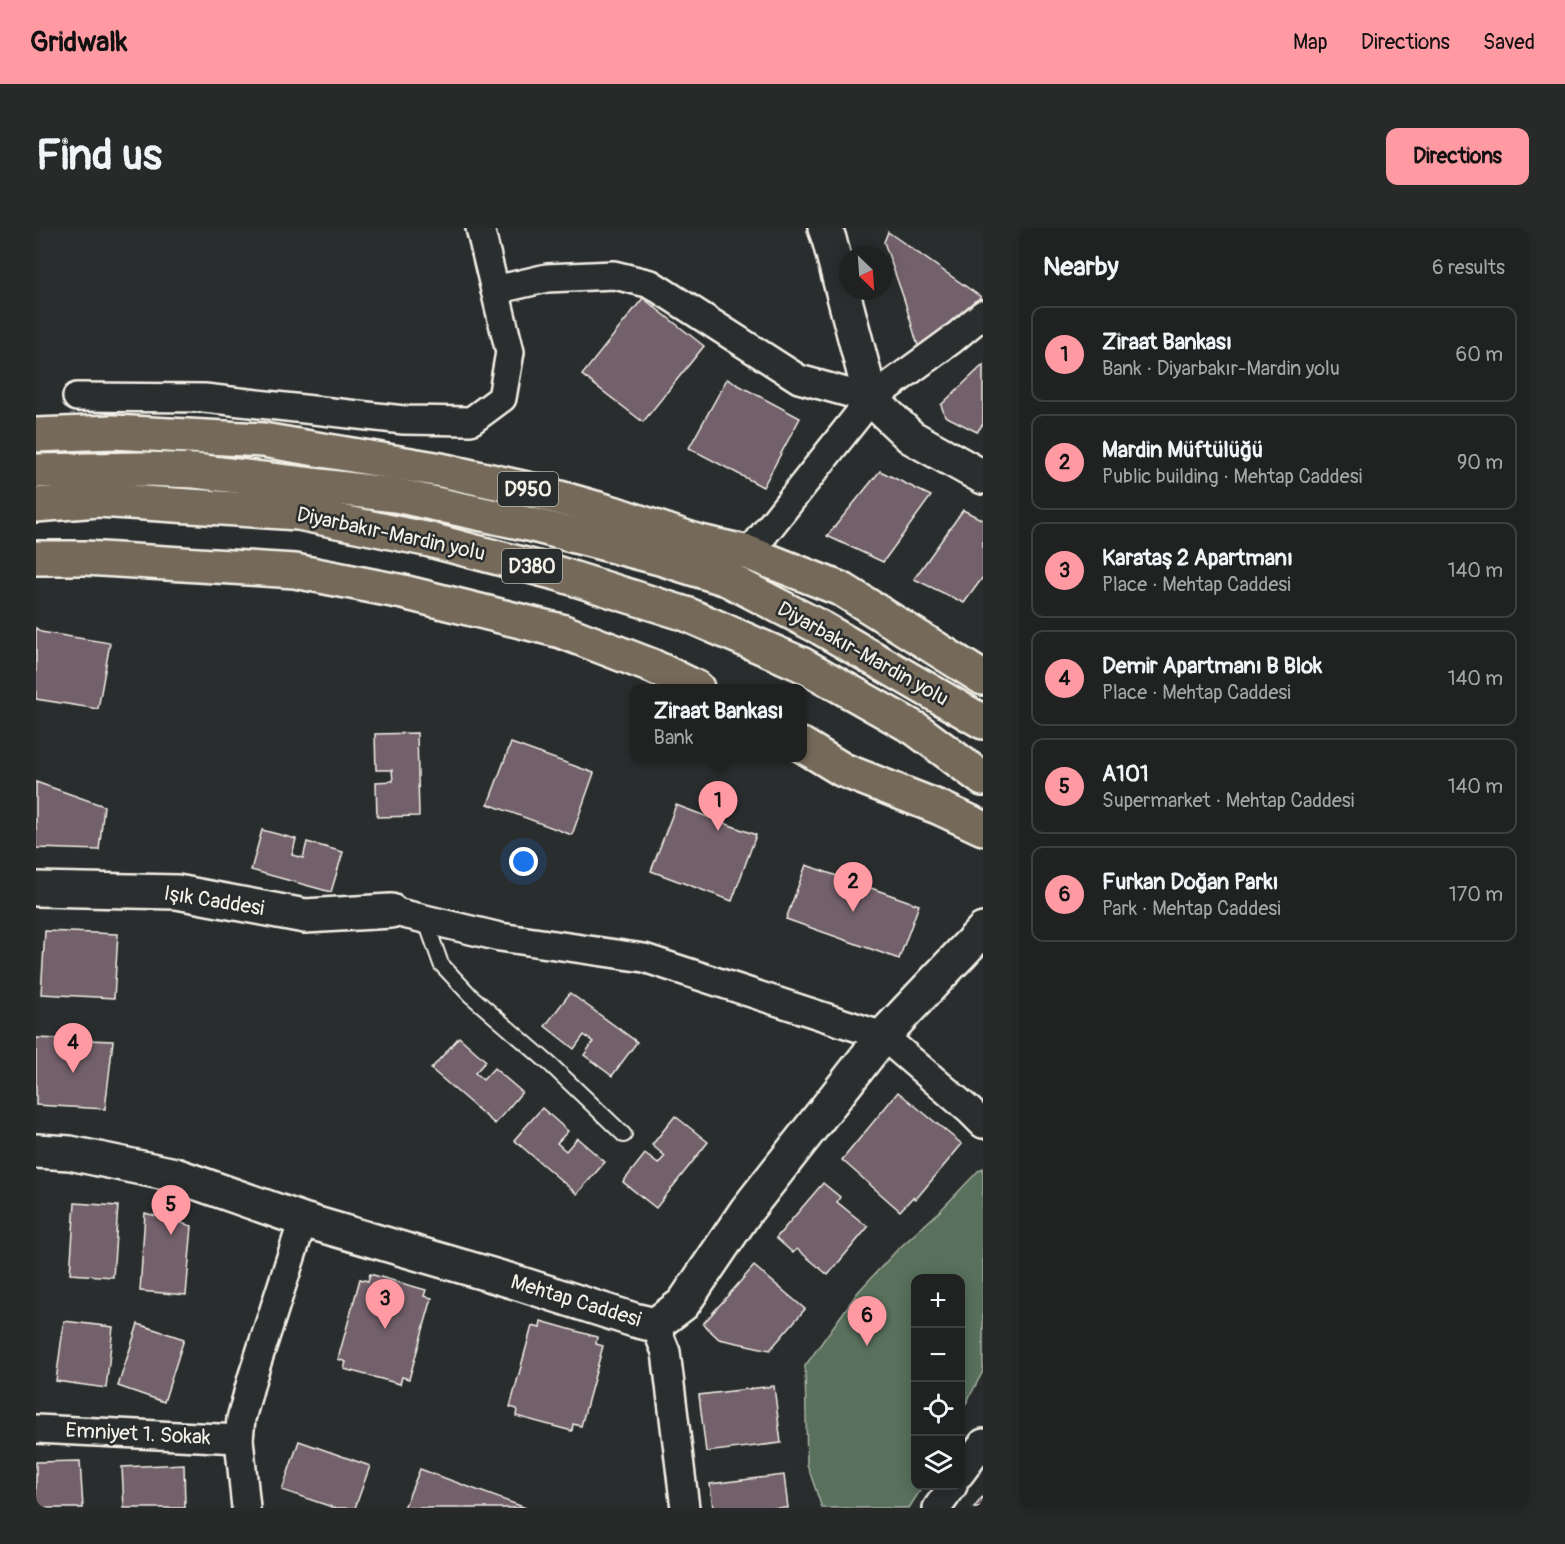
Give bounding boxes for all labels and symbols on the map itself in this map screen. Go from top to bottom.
north arrow [839,246,893,300]
road number: D950 [498,472,558,506]
street label: Diyarbakır-Mardin yolu [294,501,488,567]
road number: D380 [502,549,562,583]
street label: Diyarbakır-Mardin yolu [772,596,954,712]
pin: 1 [698,782,738,831]
your location [509,847,538,876]
pin: 2 [834,862,872,912]
street label: Işık Caddesi [162,880,266,922]
pin: 4 [54,1024,93,1073]
pin: 5 [152,1186,190,1235]
street label: Mehtap Caddesi [507,1268,645,1334]
pin: 3 [366,1280,404,1329]
pin: 6 [848,1296,886,1346]
street label: Emniyet 1. Sokak [65,1417,212,1451]

